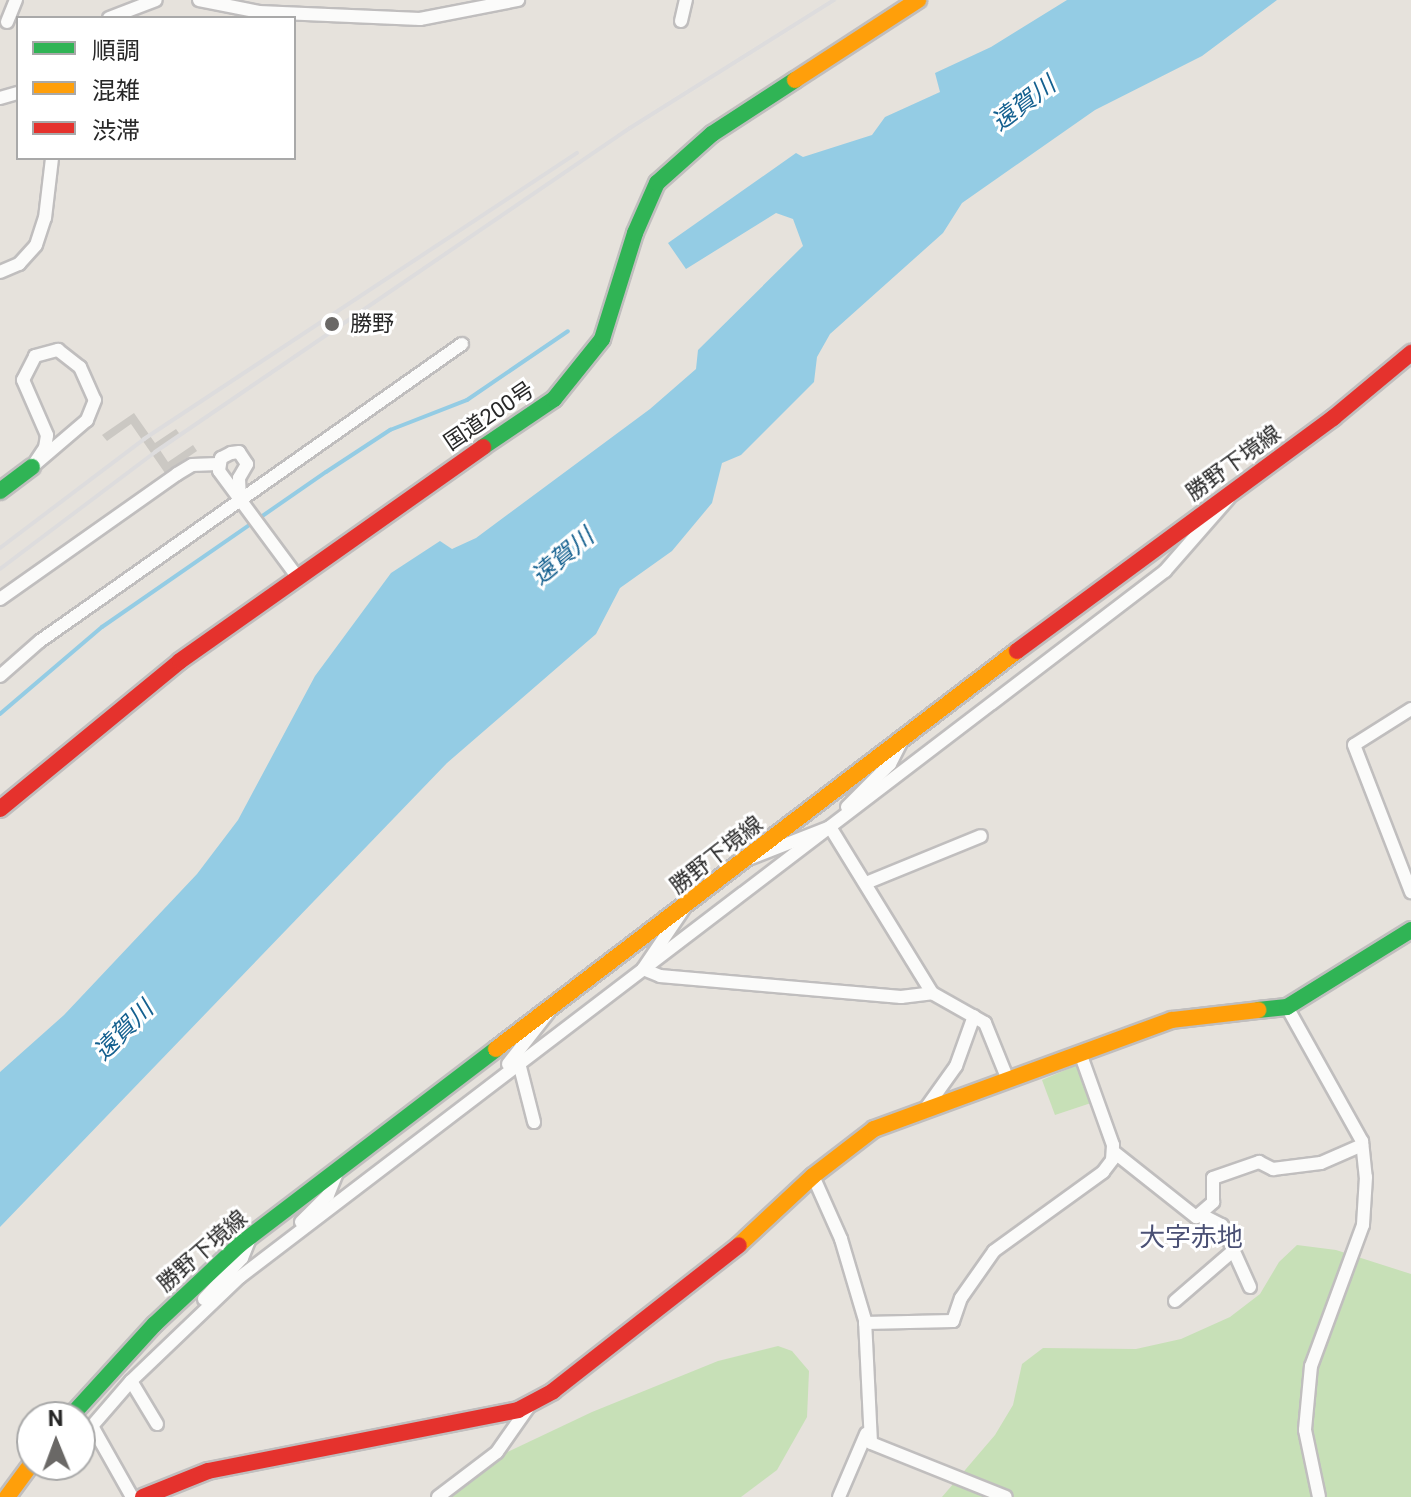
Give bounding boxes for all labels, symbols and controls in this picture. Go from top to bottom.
legend [16,16,296,160]
text: 順調 [92,37,140,65]
water label: 遠賀川 [987,71,1061,137]
text: 混雑 [92,77,140,105]
text: 渋滞 [92,117,140,145]
place label: 勝野 [350,311,394,337]
marker: 勝野 [321,313,343,335]
street label: 国道200号 [439,376,539,456]
street label: 勝野下境線 [1181,420,1285,506]
water label: 遠賀川 [526,523,600,591]
street label: 勝野下境線 [665,811,767,899]
water label: 遠賀川 [88,995,160,1067]
street label: 勝野下境線 [152,1205,252,1297]
district label: 大字赤地 [1139,1222,1243,1254]
north arrow [16,1401,96,1481]
text: N [48,1406,64,1431]

